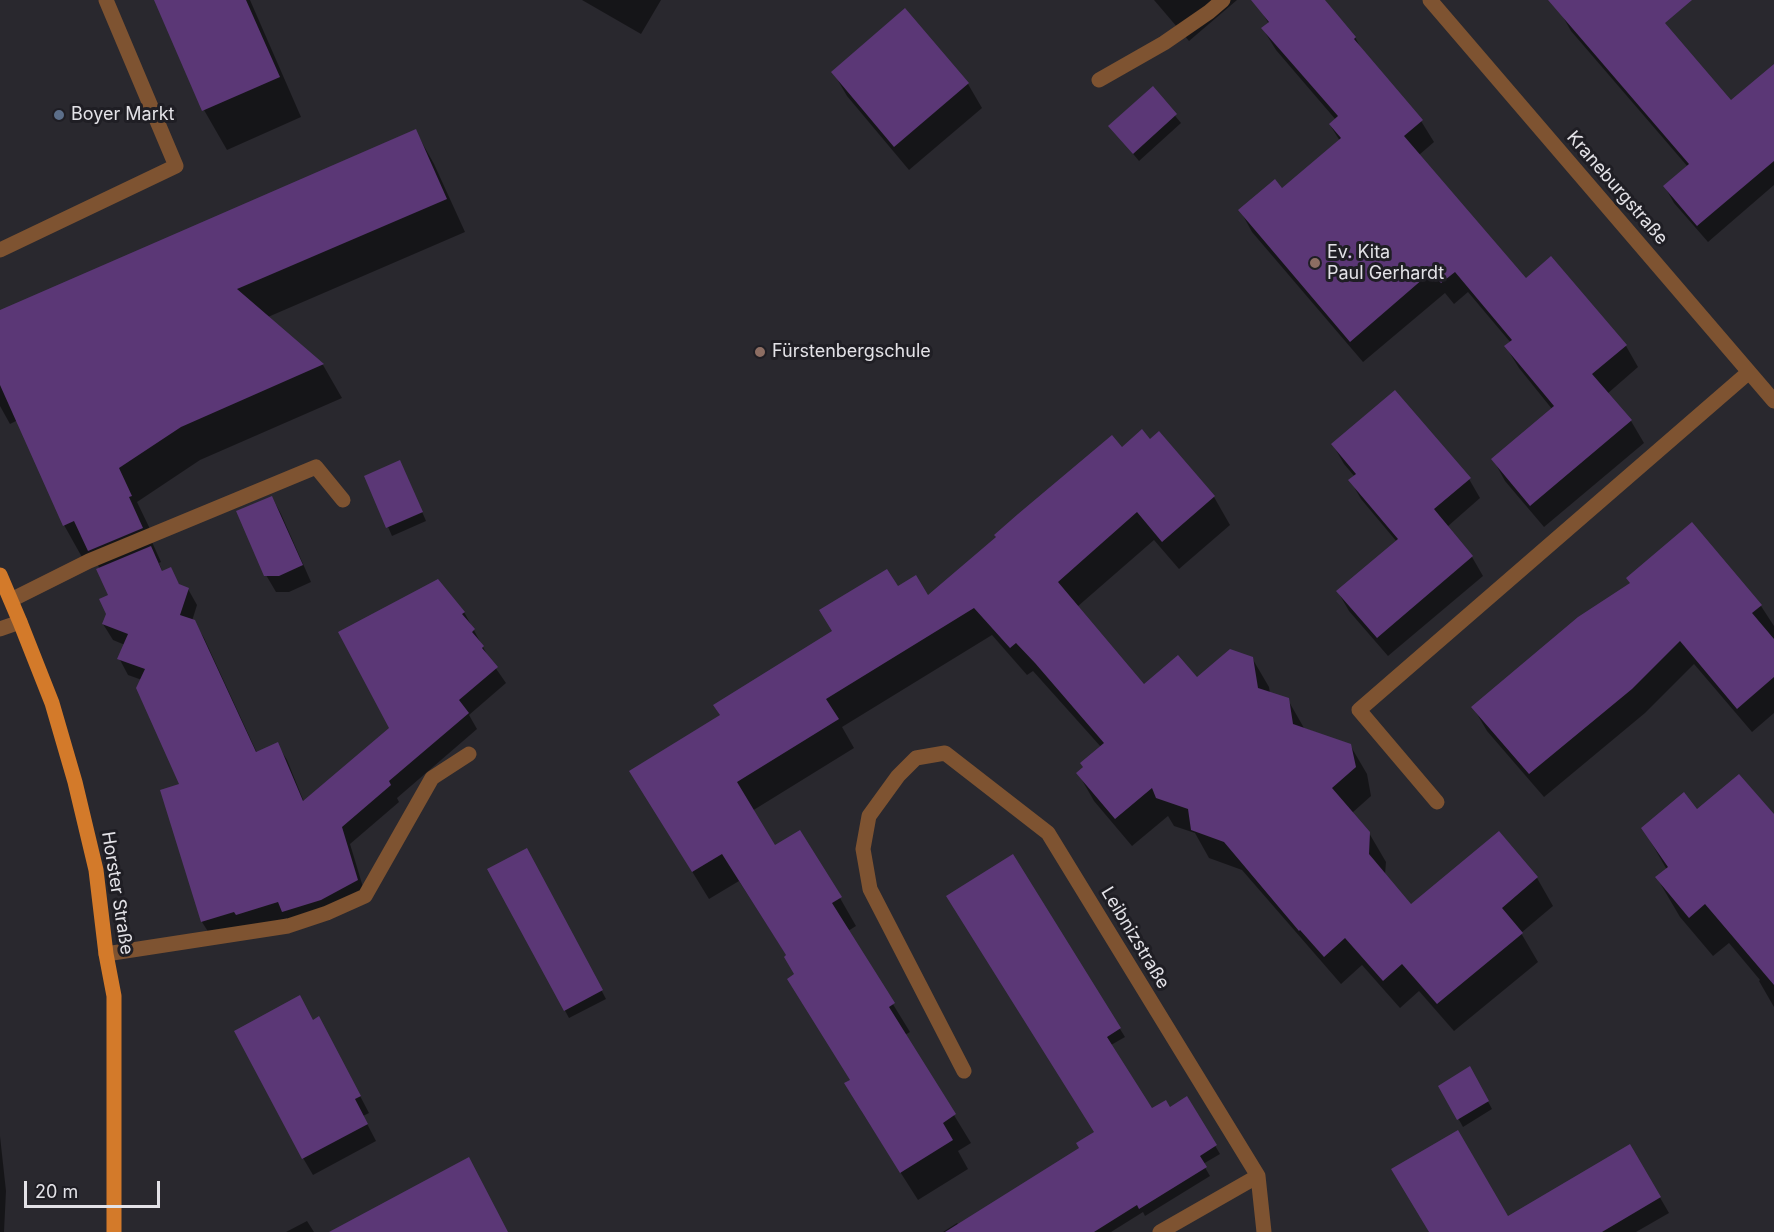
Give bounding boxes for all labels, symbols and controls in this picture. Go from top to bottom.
place label: Boyer Markt [71,104,175,126]
marker: Boyer Markt [52,108,66,122]
street label: Kraneburgstraße [1562,127,1672,249]
place label: Ev. Kita Paul Gerhardt [1327,242,1444,284]
marker: Ev. Kita Paul Gerhardt [1308,256,1322,270]
place label: Fürstenbergschule [772,341,931,363]
marker: Fürstenbergschule [753,345,767,359]
street label: Horster Straße [97,830,137,956]
street label: Leibnizstraße [1096,883,1174,993]
scale bar [27,1169,164,1207]
text: 20 m [35,1181,78,1202]

